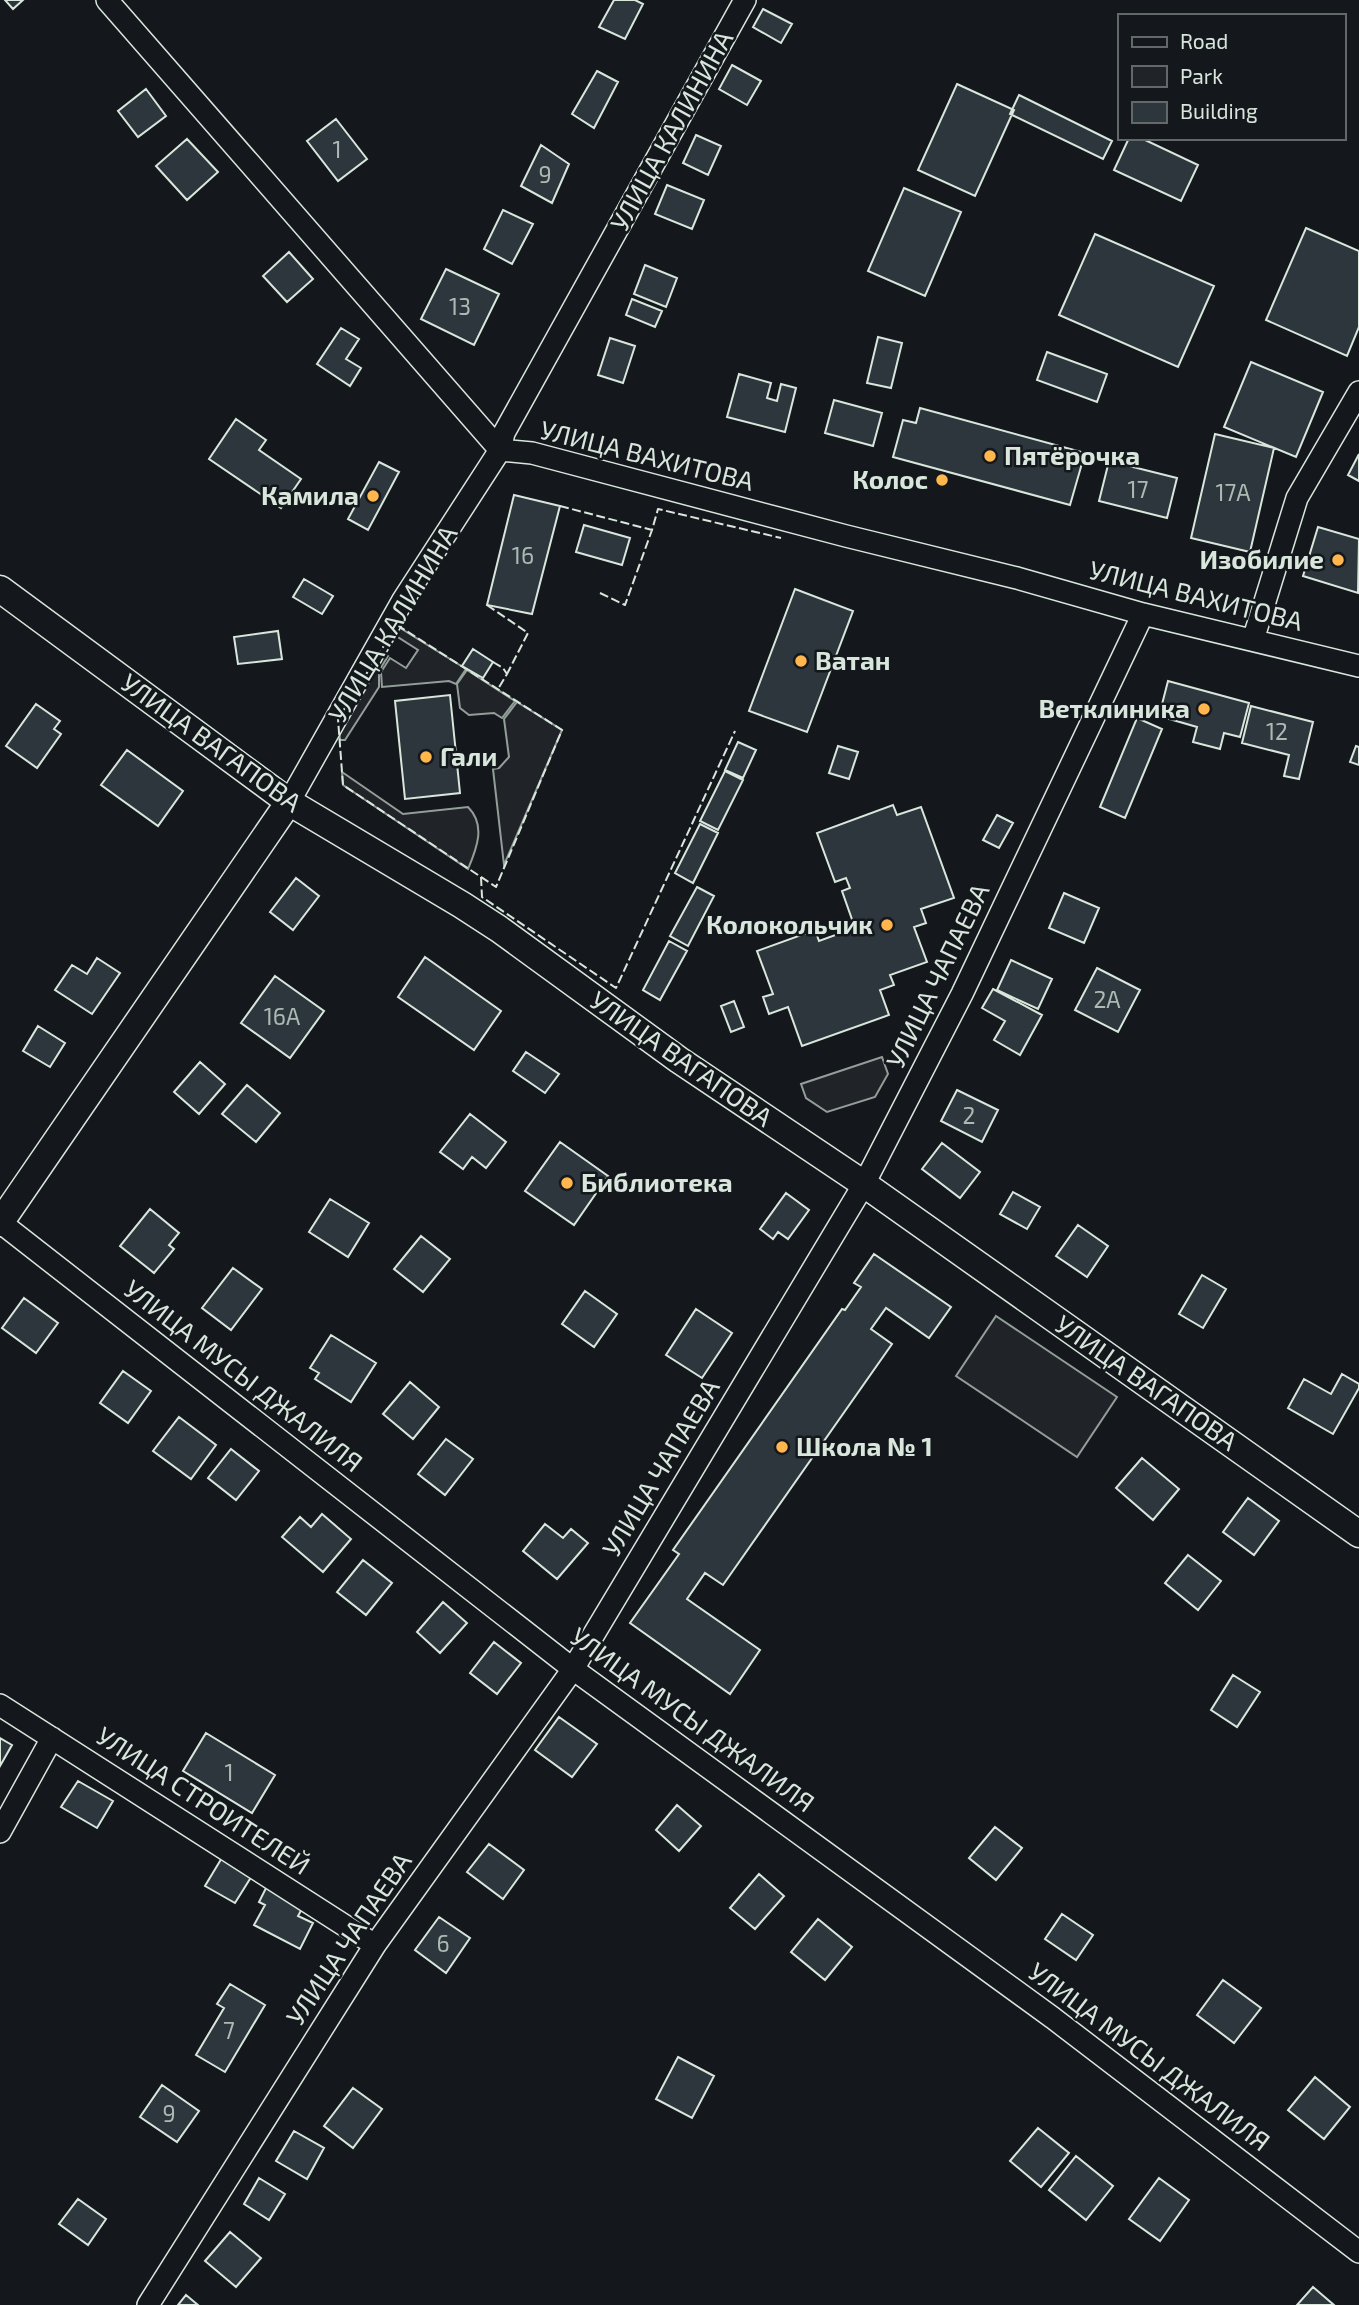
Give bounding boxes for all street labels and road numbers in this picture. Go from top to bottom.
street label: УЛИЦА КАЛИНИНА [603,25,739,236]
street label: УЛИЦА ВАХИТОВА [537,413,757,496]
street label: УЛИЦА КАЛИНИНА [321,519,463,727]
street label: УЛИЦА ВАХИТОВА [1086,553,1306,636]
street label: УЛИЦА ВАГАПОВА [116,666,308,818]
street label: УЛИЦА ЧАПАЕВА [879,878,995,1073]
street label: УЛИЦА ВАГАПОВА [585,983,779,1132]
street label: УЛИЦА МУСЫ ДЖАЛИЛЯ [119,1272,369,1477]
street label: УЛИЦА ВАГАПОВА [1050,1307,1244,1456]
street label: УЛИЦА ЧАПАЕВА [595,1373,725,1561]
street label: УЛИЦА МУСЫ ДЖАЛИЛЯ [565,1620,821,1818]
street label: УЛИЦА СТРОИТЕЛЕЙ [91,1719,316,1880]
street label: УЛИЦА ЧАПАЕВА [279,1846,417,2030]
street label: УЛИЦА МУСЫ ДЖАЛИЛЯ [1023,1955,1277,2157]

